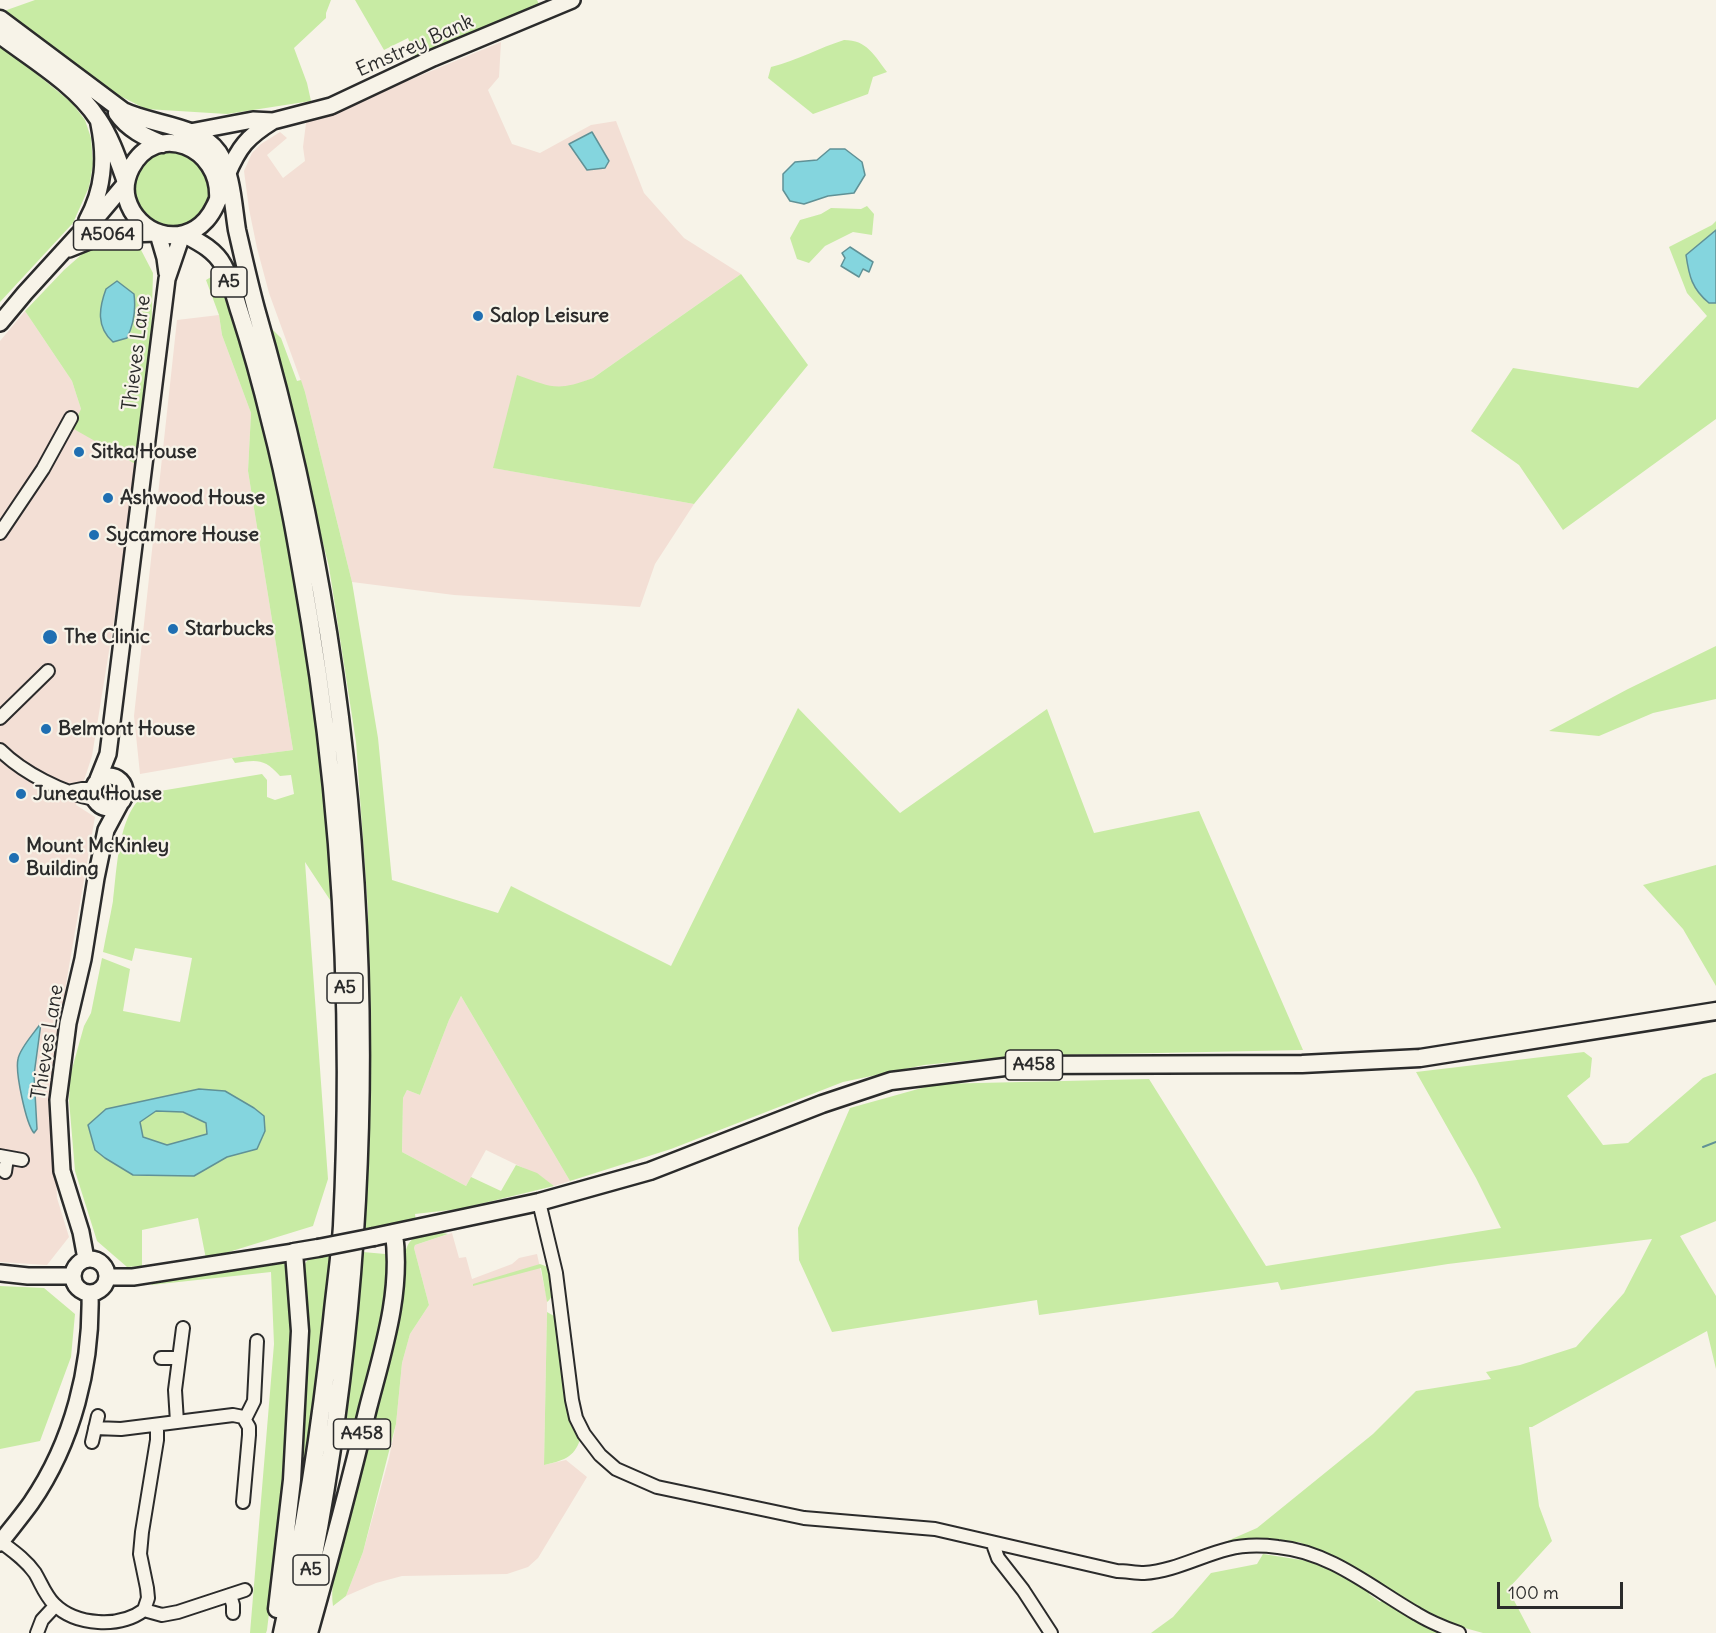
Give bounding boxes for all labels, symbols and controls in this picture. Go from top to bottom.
street label: Emstrey Bank [353,9,477,83]
road number: A5064 [74,220,142,250]
road number: A5 [211,267,247,297]
street label: Thieves Lane [118,294,156,412]
place label: Salop Leisure [490,304,609,328]
marker: Salop Leisure [471,309,485,323]
place label: Sitka House [91,440,197,464]
marker: Sitka House [72,445,86,459]
place label: Ashwood House [120,486,265,510]
marker: Ashwood House [101,491,115,505]
place label: Sycamore House [106,523,259,547]
marker: Sycamore House [87,528,101,542]
place label: Starbucks [185,617,274,641]
marker: Starbucks [166,622,180,636]
place label: The Clinic [64,625,150,649]
marker: The Clinic [41,628,59,646]
place label: Belmont House [58,717,195,741]
marker: Belmont House [39,722,53,736]
place label: Juneau House [33,782,162,806]
marker: Juneau House [14,787,28,801]
place label: Mount McKinley Building [26,834,169,881]
marker: Mount McKinley Building [7,851,21,865]
road number: A5 [327,973,363,1003]
street label: Thieves Lane [27,983,69,1101]
road number: A458 [1006,1050,1062,1080]
road number: A458 [334,1419,391,1449]
road number: A5 [293,1555,329,1585]
scale bar [1500,1570,1626,1608]
text: 100 m [1508,1581,1559,1604]

